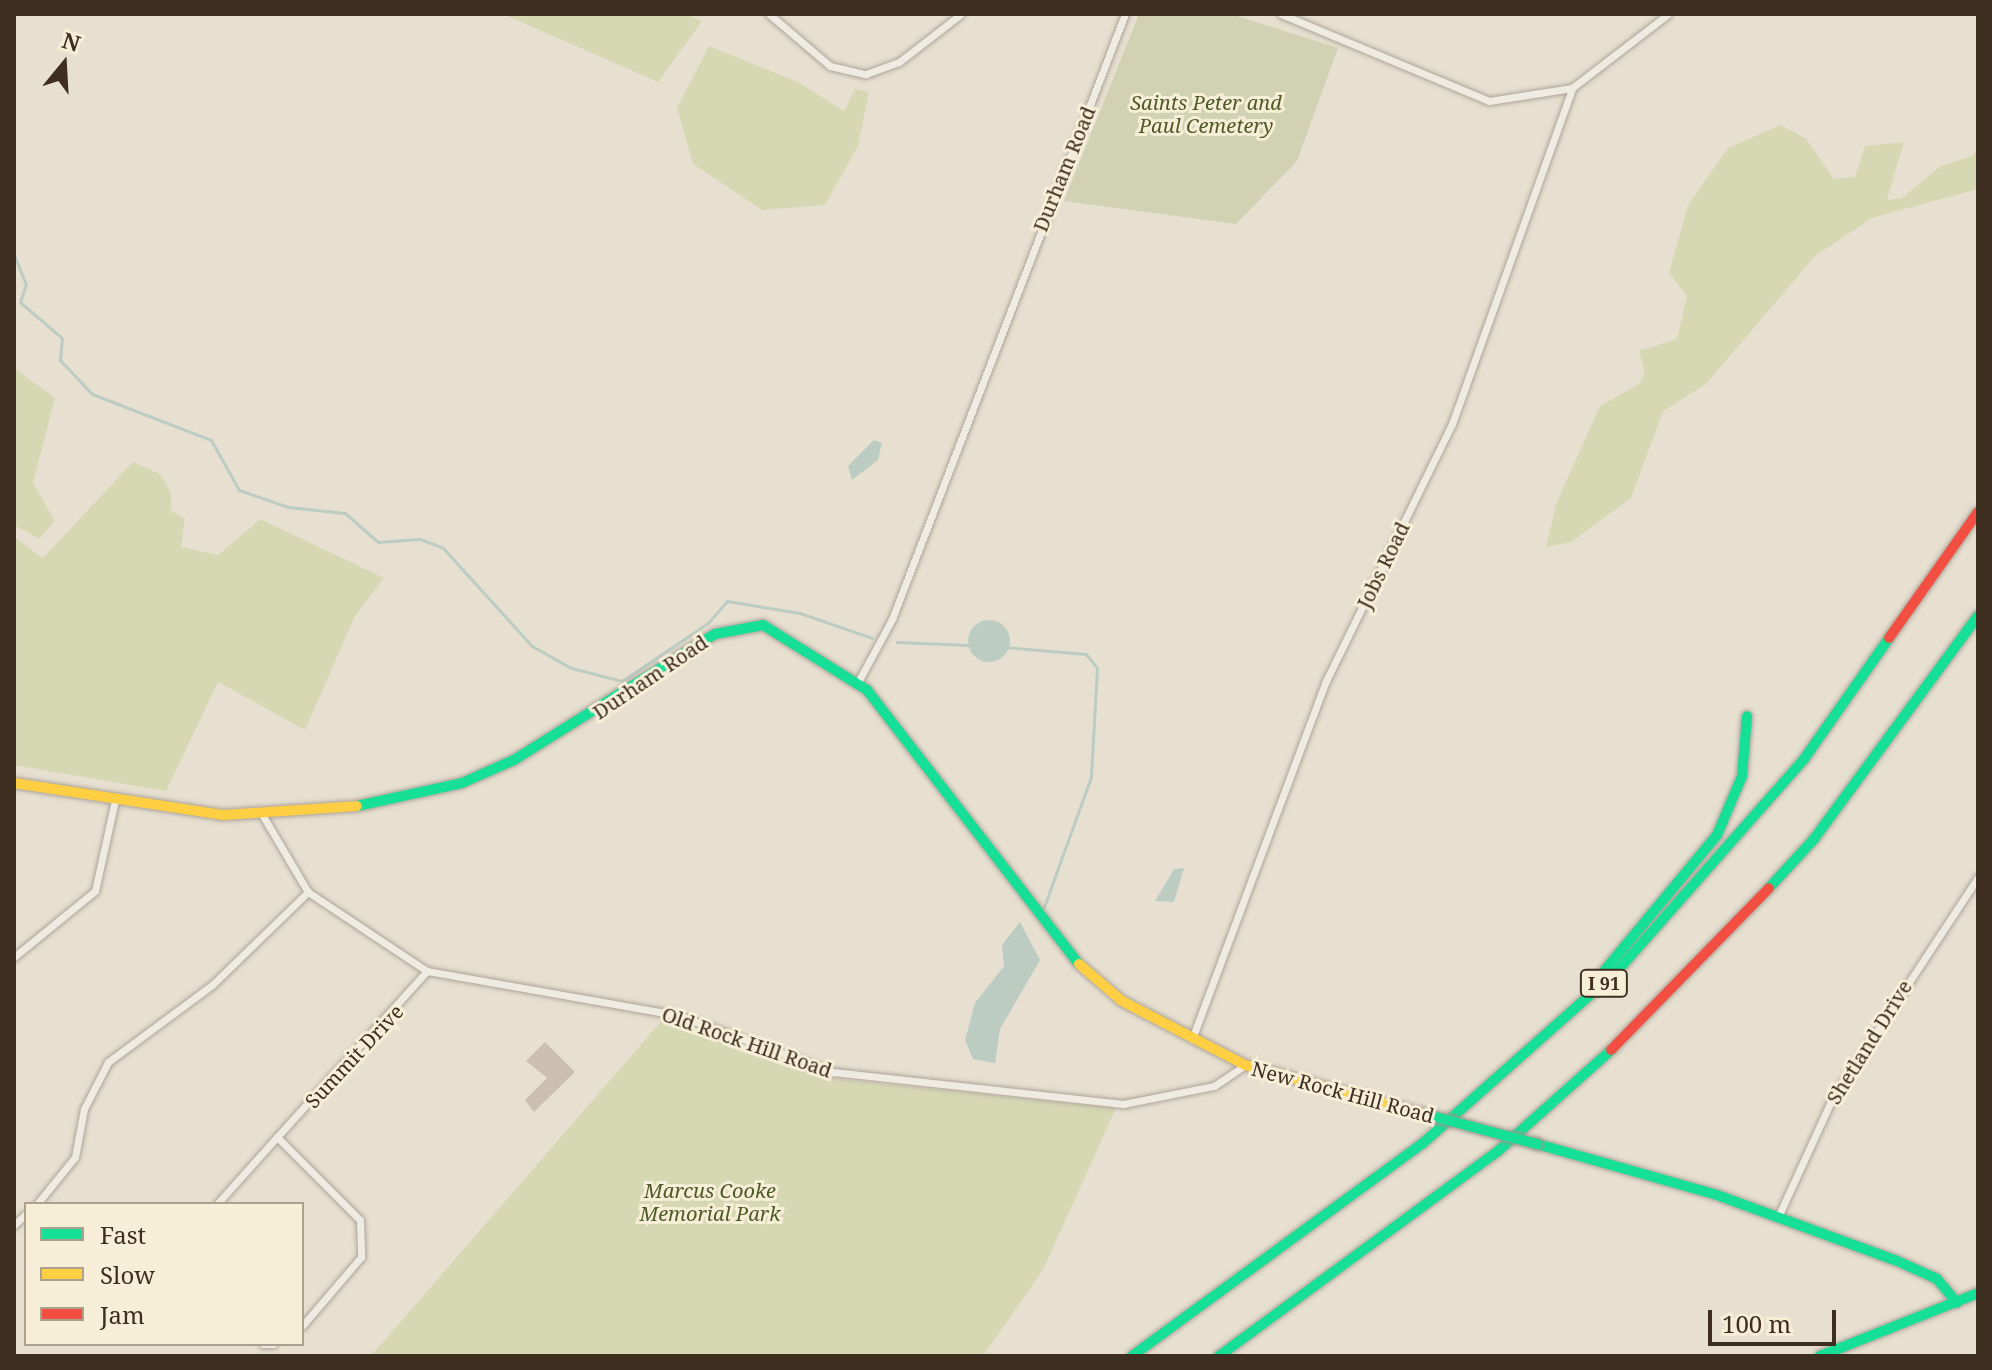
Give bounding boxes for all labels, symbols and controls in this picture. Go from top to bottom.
north arrow [24,24,104,104]
text: N [59,24,84,58]
park label: Saints Peter and Paul Cemetery [1130,90,1282,137]
street label: Durham Road [1028,103,1100,235]
street label: Jobs Road [1352,518,1414,612]
street label: Durham Road [588,630,712,724]
road number: I 91 [1578,969,1630,997]
street label: Shetland Drive [1821,976,1917,1108]
street label: Summit Drive [300,999,408,1113]
street label: Old Rock Hill Road [659,1002,835,1082]
street label: New Rock Hill Road [1249,1056,1437,1128]
park label: Marcus Cooke Memorial Park [639,1179,781,1226]
legend [24,1202,304,1346]
text: Fast [100,1218,146,1251]
text: Slow [100,1258,155,1291]
scale bar [1712,1294,1840,1344]
text: Jam [100,1298,145,1331]
text: 100 m [1722,1307,1791,1340]

